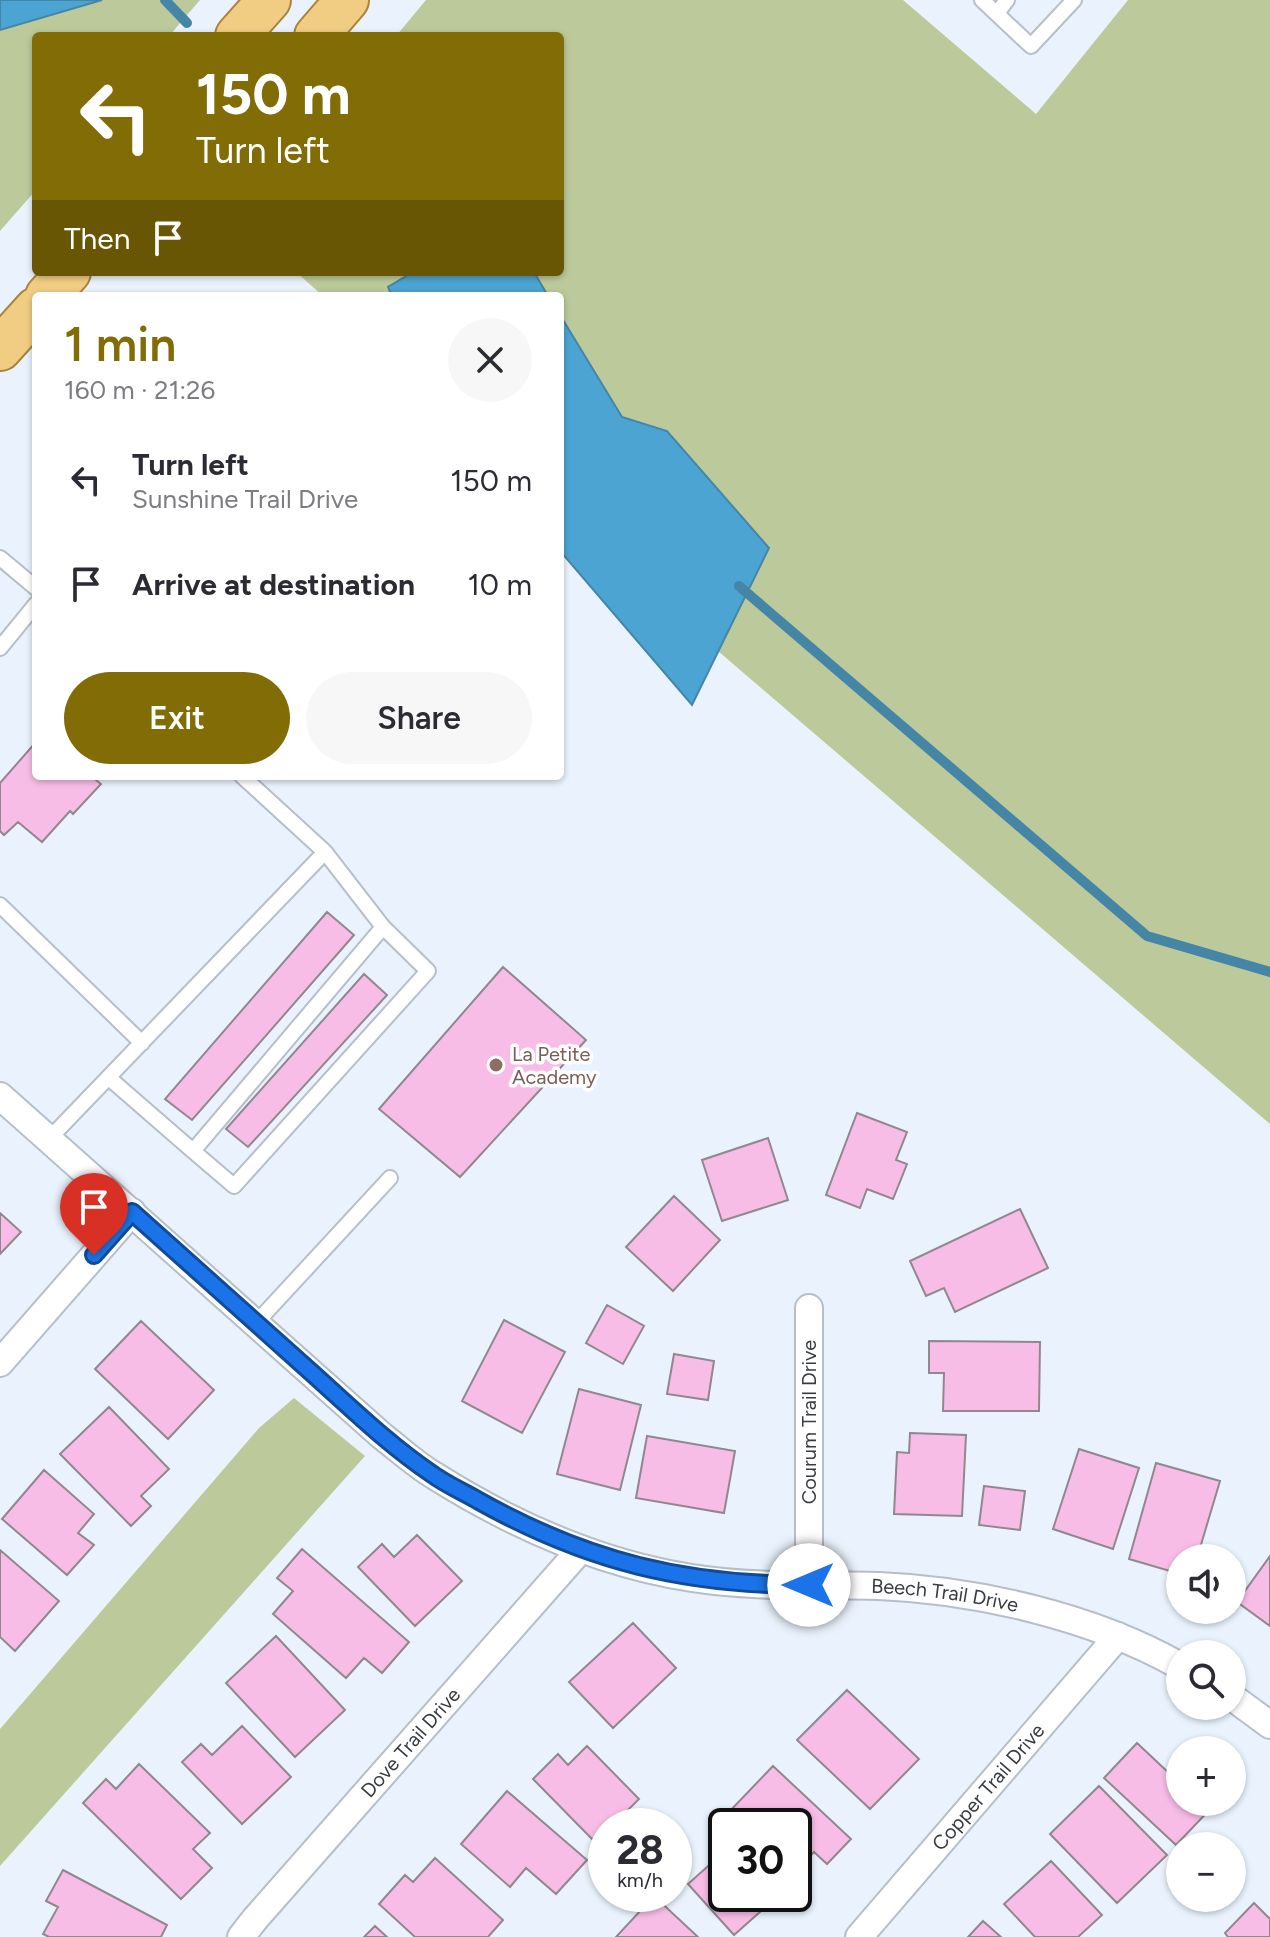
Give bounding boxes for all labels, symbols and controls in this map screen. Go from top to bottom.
text: 150 m [196,61,351,128]
icon: left [64,64,168,168]
text: Turn left [196,129,330,172]
icon: arrive [146,216,190,260]
text: Then [64,220,130,257]
text: 1 min [64,315,176,373]
button: close [448,318,532,402]
text: 160 m · 21:26 [64,374,215,406]
text: Turn left [132,446,249,483]
icon: left [64,458,108,502]
text: 150 m [450,462,532,499]
text: Sunshine Trail Drive [132,483,358,515]
icon: arrive [64,562,108,606]
text: Arrive at destination [132,566,415,603]
text: 10 m [467,566,532,603]
button: Exit [64,672,290,764]
button: Share [306,672,532,764]
place label: La Petite Academy [512,1042,597,1089]
marker: La Petite Academy [487,1056,505,1074]
pin [60,1173,128,1255]
icon: arrive [72,1185,116,1229]
street label: Courum Trail Drive [797,1340,821,1504]
position arrow [767,1543,851,1627]
map controls [1166,1544,1246,1912]
button: sound [1166,1544,1246,1624]
street label: Beech Trail Drive [871,1574,1021,1617]
button: search [1166,1640,1246,1720]
street label: Dove Trail Drive [356,1683,465,1802]
street label: Copper Trail Drive [927,1719,1049,1855]
button: + [1166,1736,1246,1816]
speed limit sign: 30 [708,1808,812,1912]
text: 28 [616,1826,664,1874]
button: − [1166,1832,1246,1912]
text: km/h [617,1868,663,1892]

